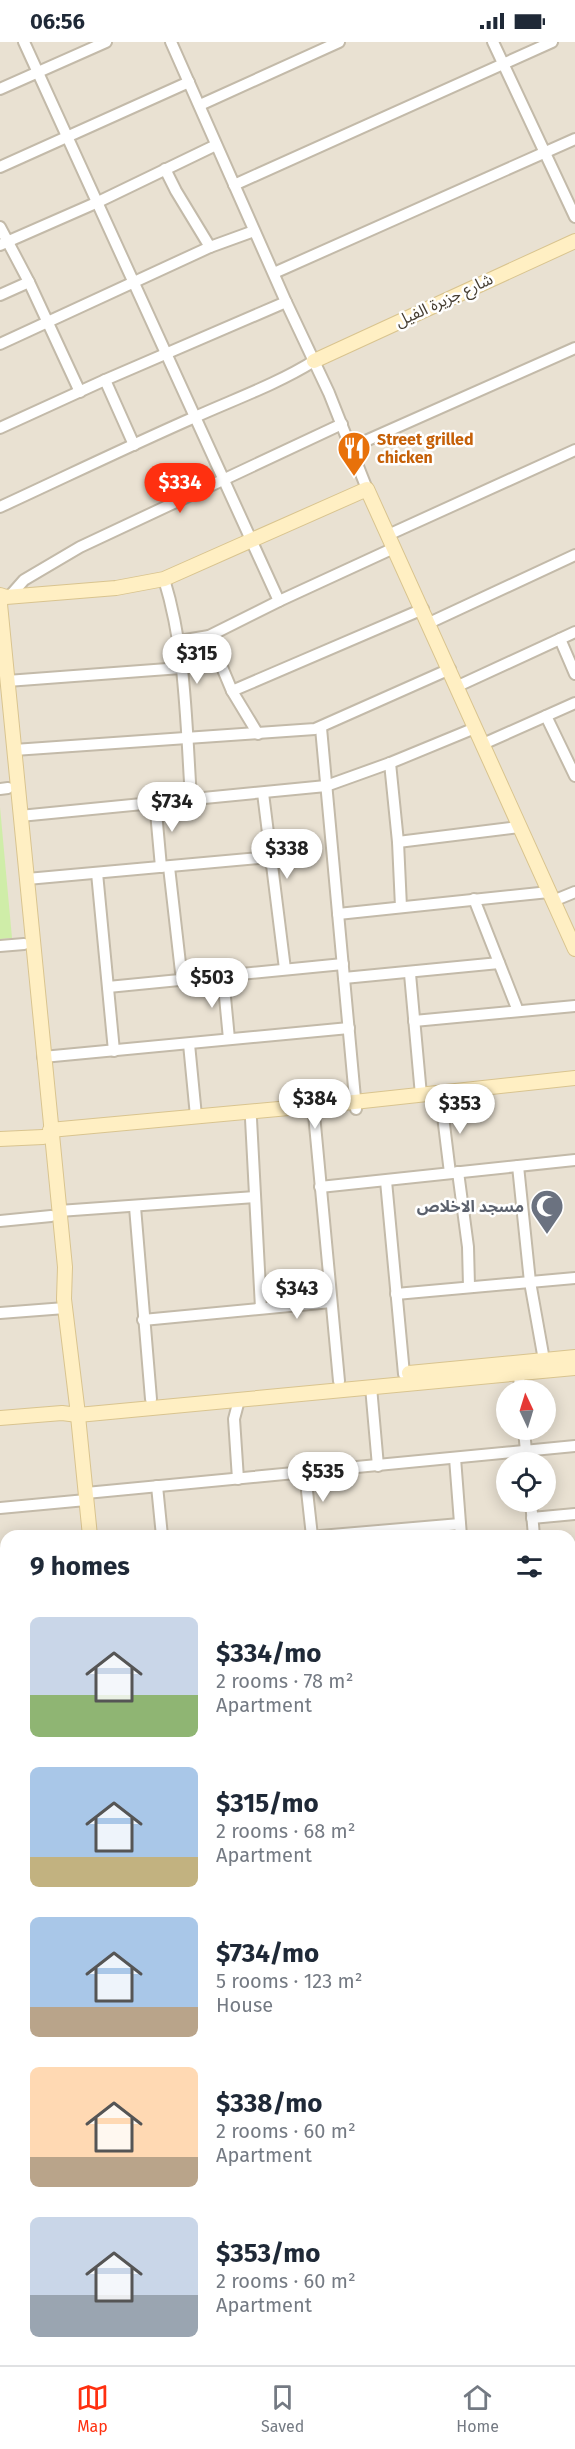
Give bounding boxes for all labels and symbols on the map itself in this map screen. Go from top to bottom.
street label: شارع جزيرة الفيل [392,269,497,334]
restaurant icon: Street grilled chicken [336,430,372,477]
place label: Street grilled chicken [377,430,474,467]
pin: $334 [144,463,216,514]
pin: $315 [161,634,233,685]
pin: $734 [136,782,208,833]
pin: $338 [251,829,323,880]
pin: $503 [176,958,248,1009]
pin: $384 [279,1079,351,1130]
pin: $353 [424,1084,496,1135]
mosque icon: مسجد الاخلاص [529,1188,565,1235]
place label: مسجد الاخلاص [417,1197,524,1216]
pin: $343 [261,1269,333,1320]
north arrow [496,1380,556,1440]
pin: $535 [287,1452,359,1503]

